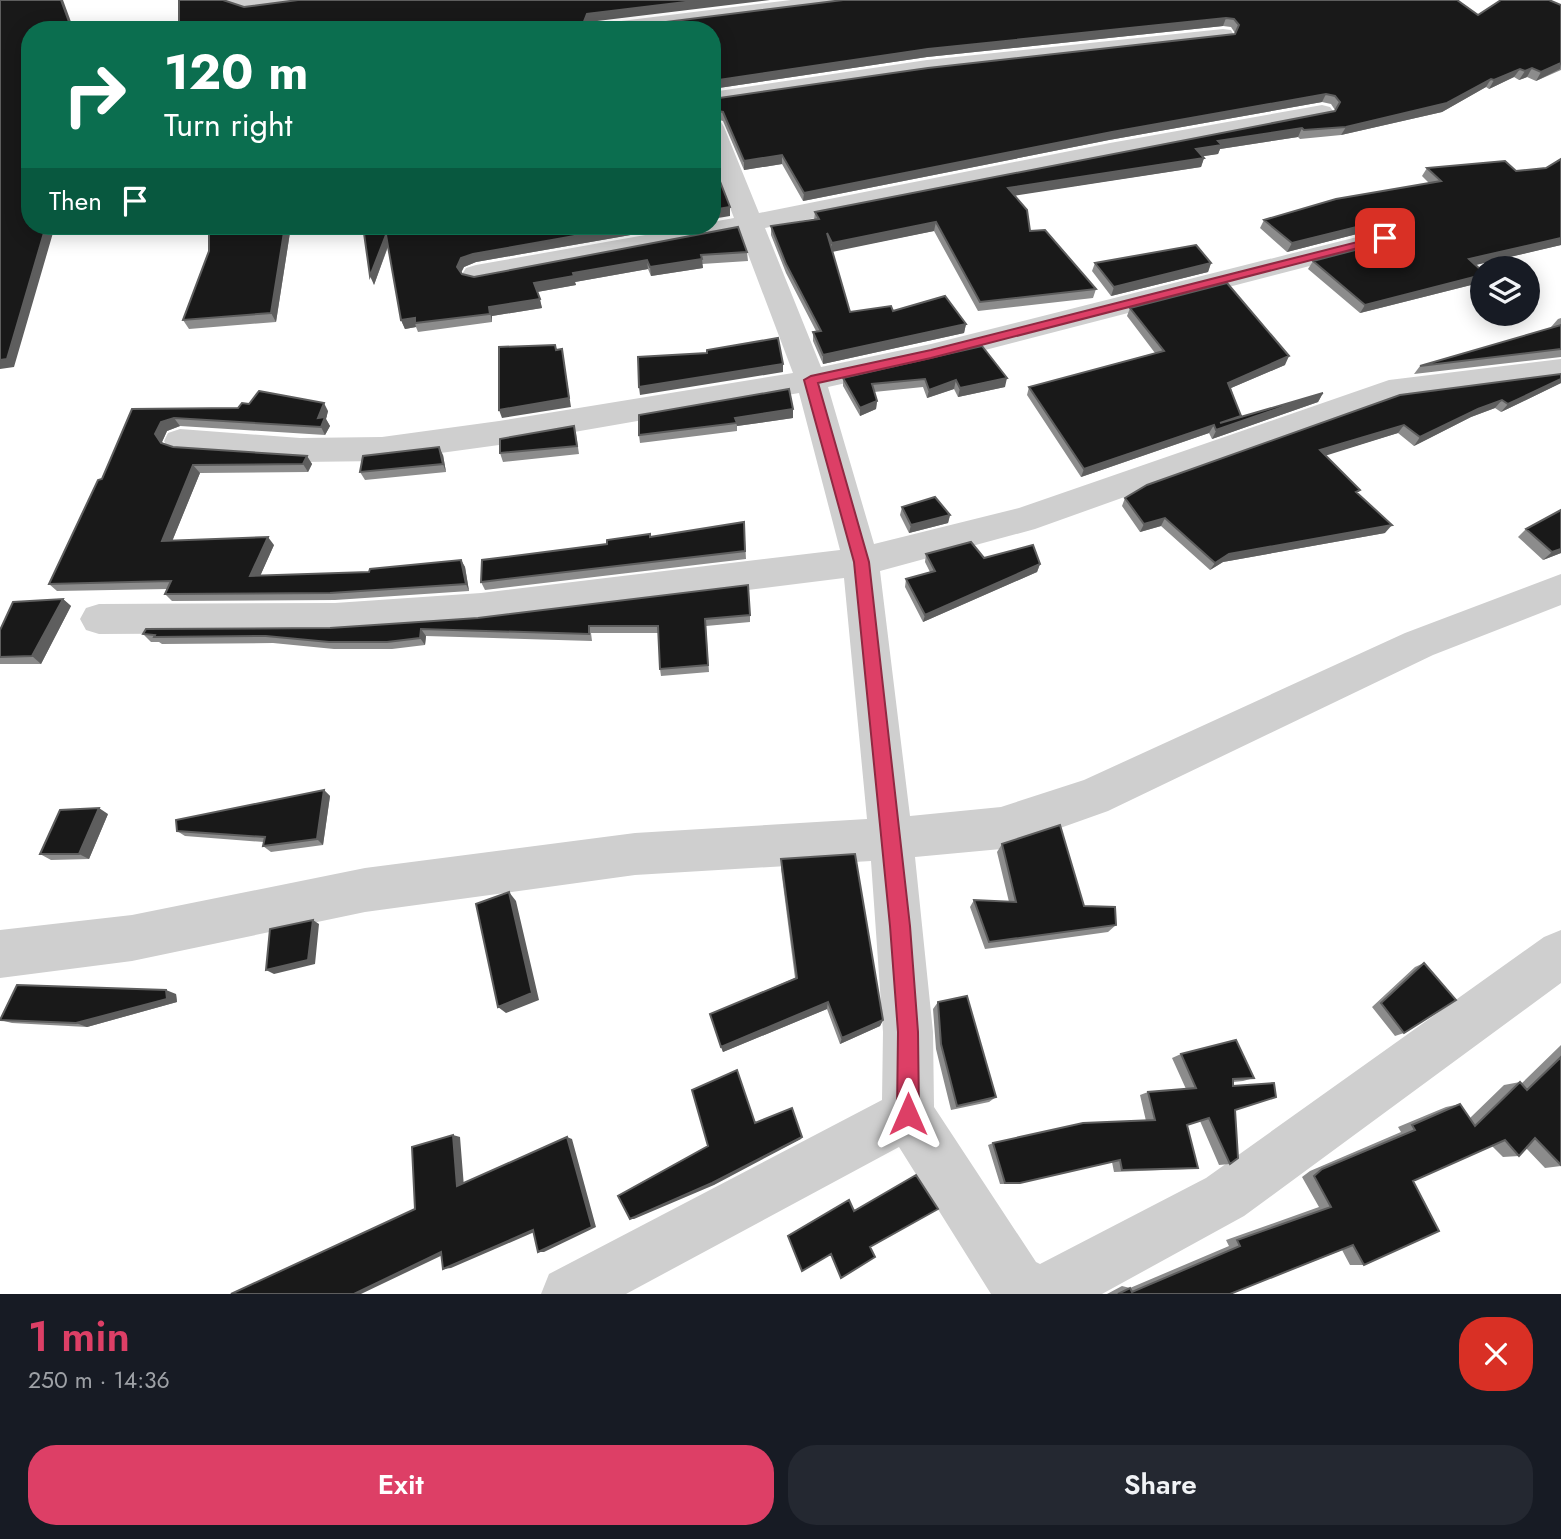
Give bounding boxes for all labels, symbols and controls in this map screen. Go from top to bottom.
text: 120 m [164,37,308,107]
icon: right [49,49,140,140]
text: Turn right [164,102,293,148]
text: Then [49,182,102,220]
icon: arrive [116,182,154,220]
pin [1355,208,1415,268]
icon: arrive [1366,219,1404,257]
map controls [1470,256,1540,326]
button: layers [1470,256,1540,326]
position arrow [871,1077,945,1151]
text: 1 min [28,1306,130,1367]
button: close [1459,1317,1533,1391]
text: 250 m · 14:36 [28,1363,170,1397]
button: Exit [28,1445,774,1525]
button: Share [788,1445,1533,1525]

